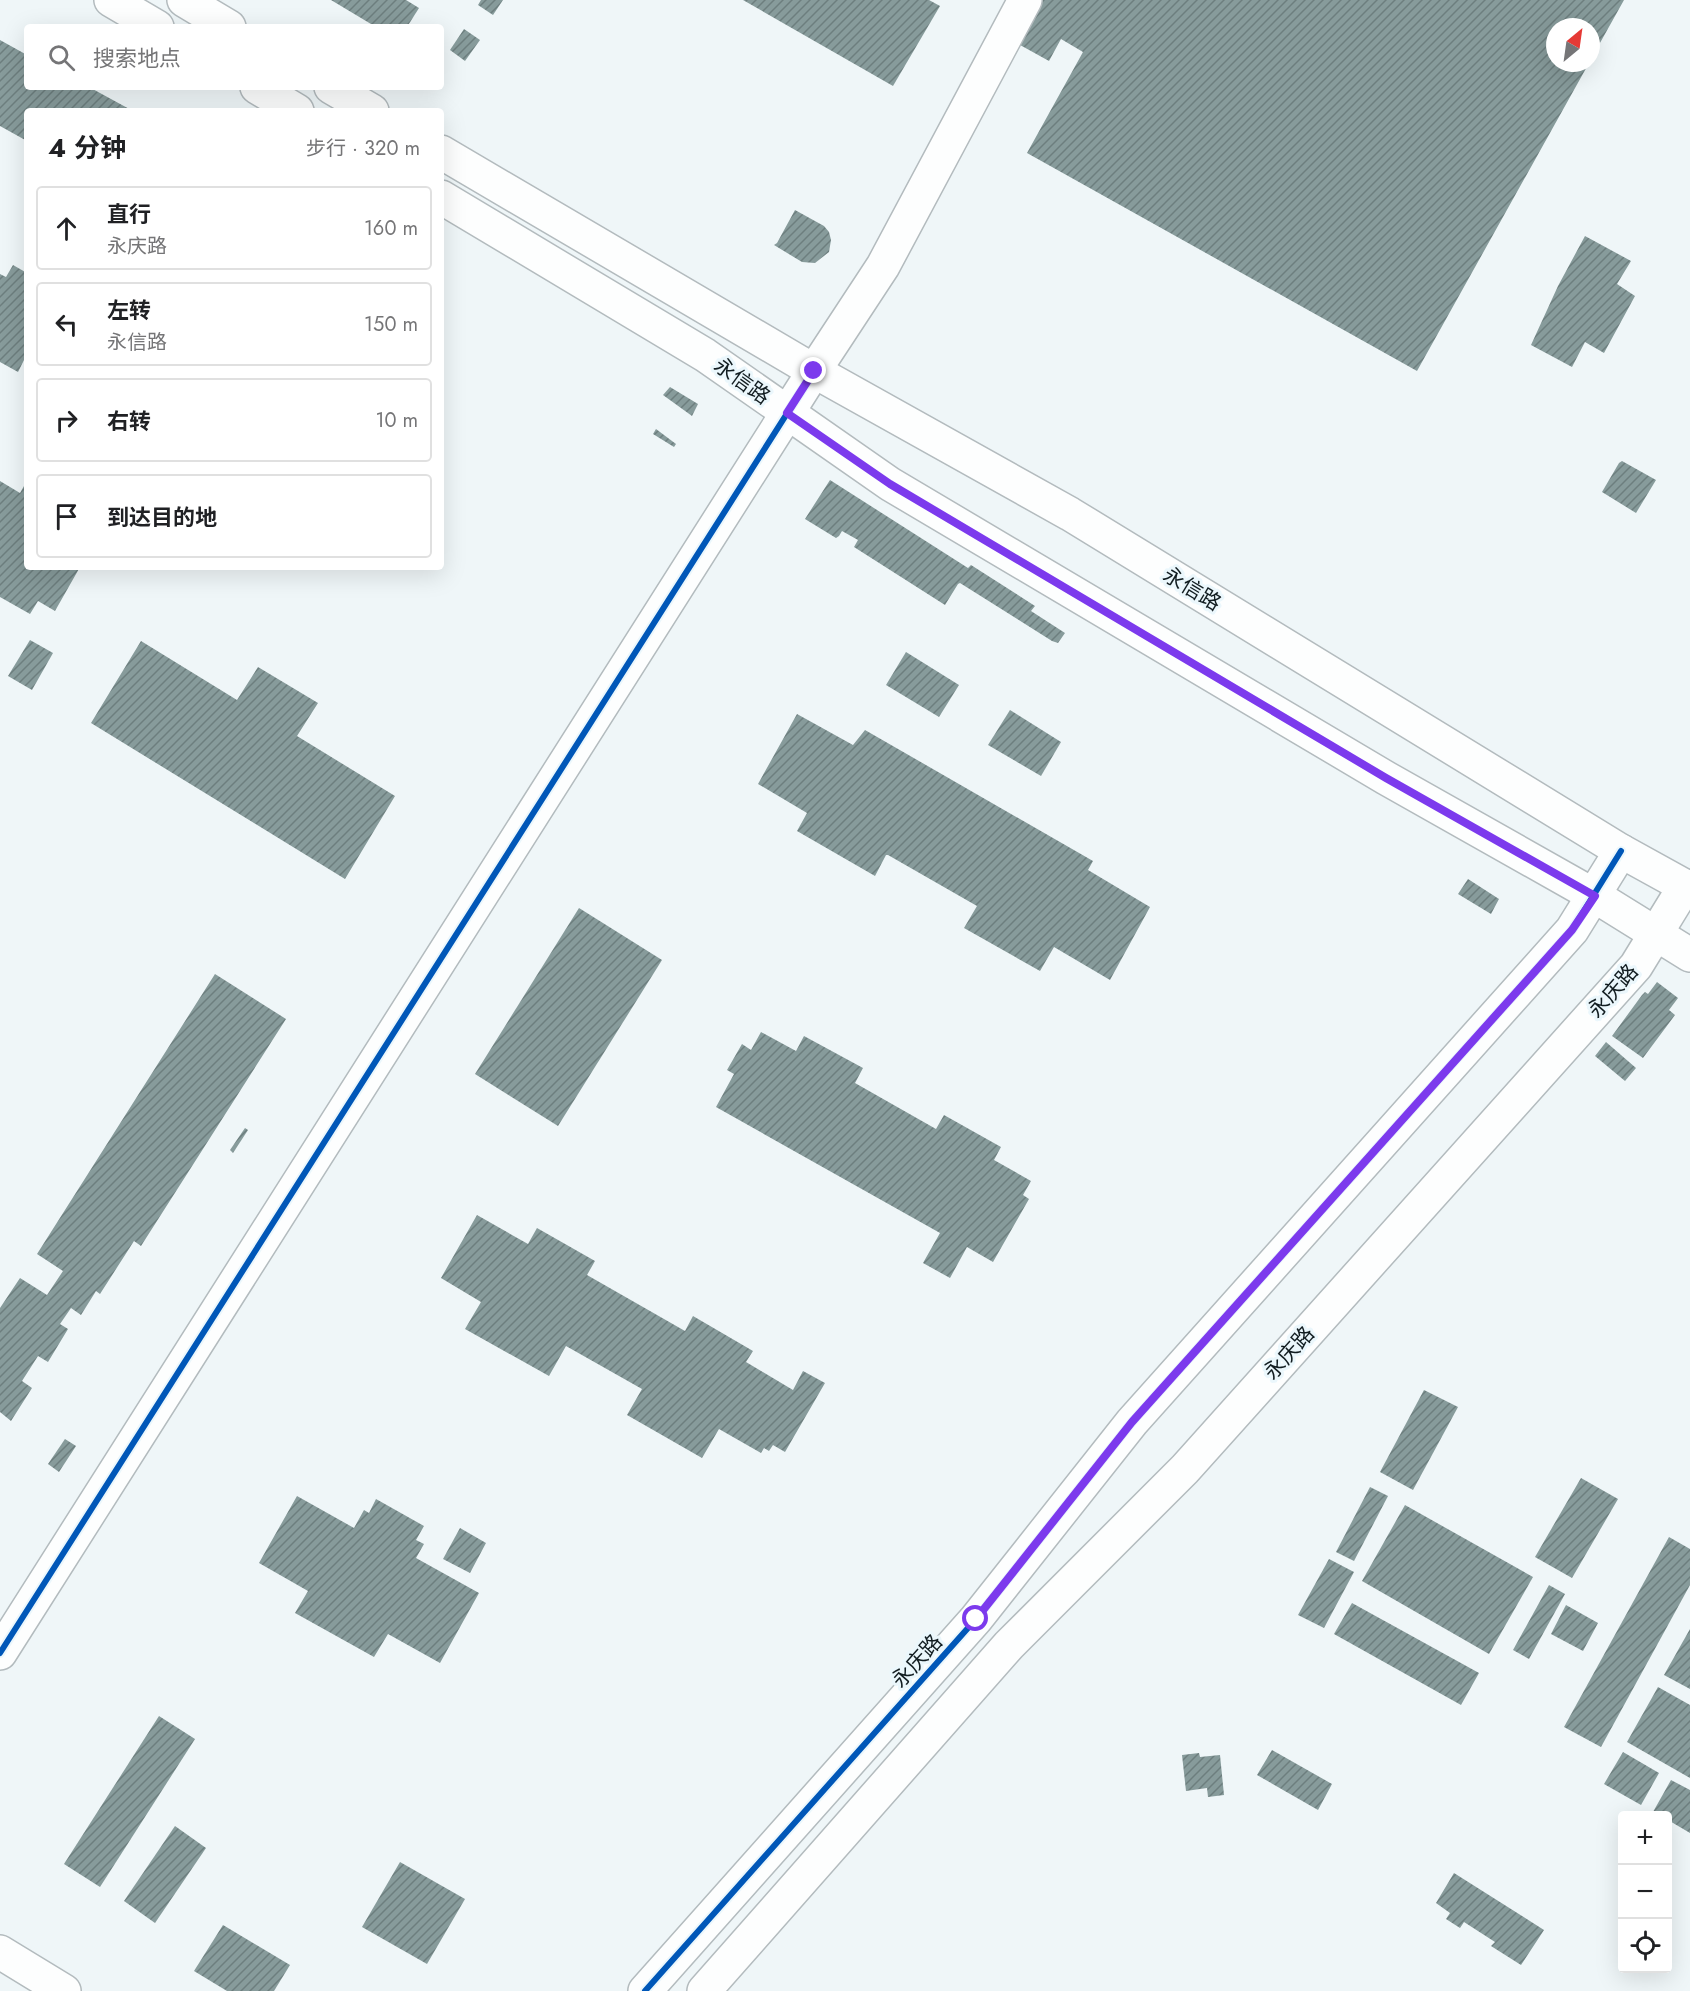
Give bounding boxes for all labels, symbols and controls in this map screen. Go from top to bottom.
north arrow [1546,18,1600,72]
search box [24,24,444,90]
icon: search [45,41,78,74]
text: 搜索地点 [93,42,181,74]
text: 4 分钟 [48,129,126,167]
text: 步行 · 320 m [306,134,420,163]
text: 直行 [107,198,151,230]
icon: ahead [50,212,83,245]
text: 160 m [364,214,418,243]
text: 永庆路 [107,232,167,261]
text: 左转 [107,294,151,326]
icon: left [50,308,83,341]
text: 150 m [364,310,418,339]
text: 永信路 [107,328,167,357]
street label: 永信路 [708,350,776,412]
route end [800,357,826,383]
icon: right [50,404,83,437]
text: 右转 [107,405,151,437]
text: 10 m [375,406,418,435]
icon: arrive [50,500,83,533]
text: 到达目的地 [107,501,217,533]
street label: 永信路 [1157,560,1227,618]
street label: 永庆路 [1581,957,1645,1025]
street label: 永庆路 [1257,1320,1321,1386]
route start [962,1605,988,1631]
street label: 永庆路 [885,1628,949,1694]
map controls [1618,1811,1672,1973]
button: + [1618,1811,1672,1865]
button: − [1618,1865,1672,1919]
button: locate [1618,1919,1672,1973]

